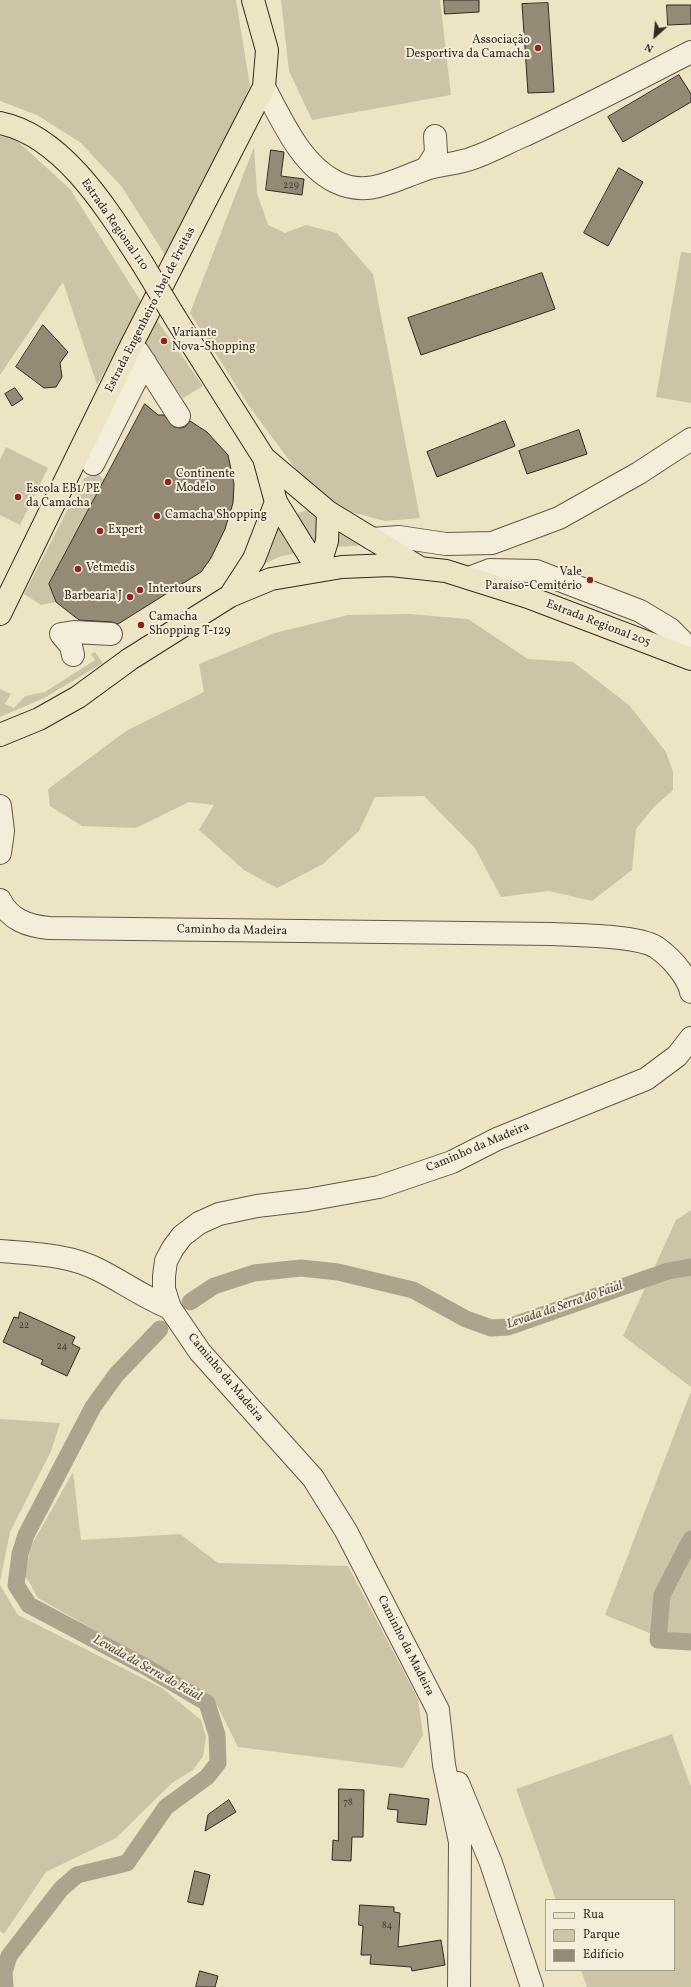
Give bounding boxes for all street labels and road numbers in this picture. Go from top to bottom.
street label: Estrada Regional 110 [77,177,151,273]
street label: Estrada Engenheiro Abel de Freitas [103,225,199,395]
street label: Estrada Regional 205 [544,597,652,651]
street label: Caminho da Madeira [177,923,287,939]
street label: Caminho da Madeira [424,1120,532,1176]
street label: Caminho da Madeira [184,1331,266,1425]
street label: Caminho da Madeira [373,1593,437,1699]

